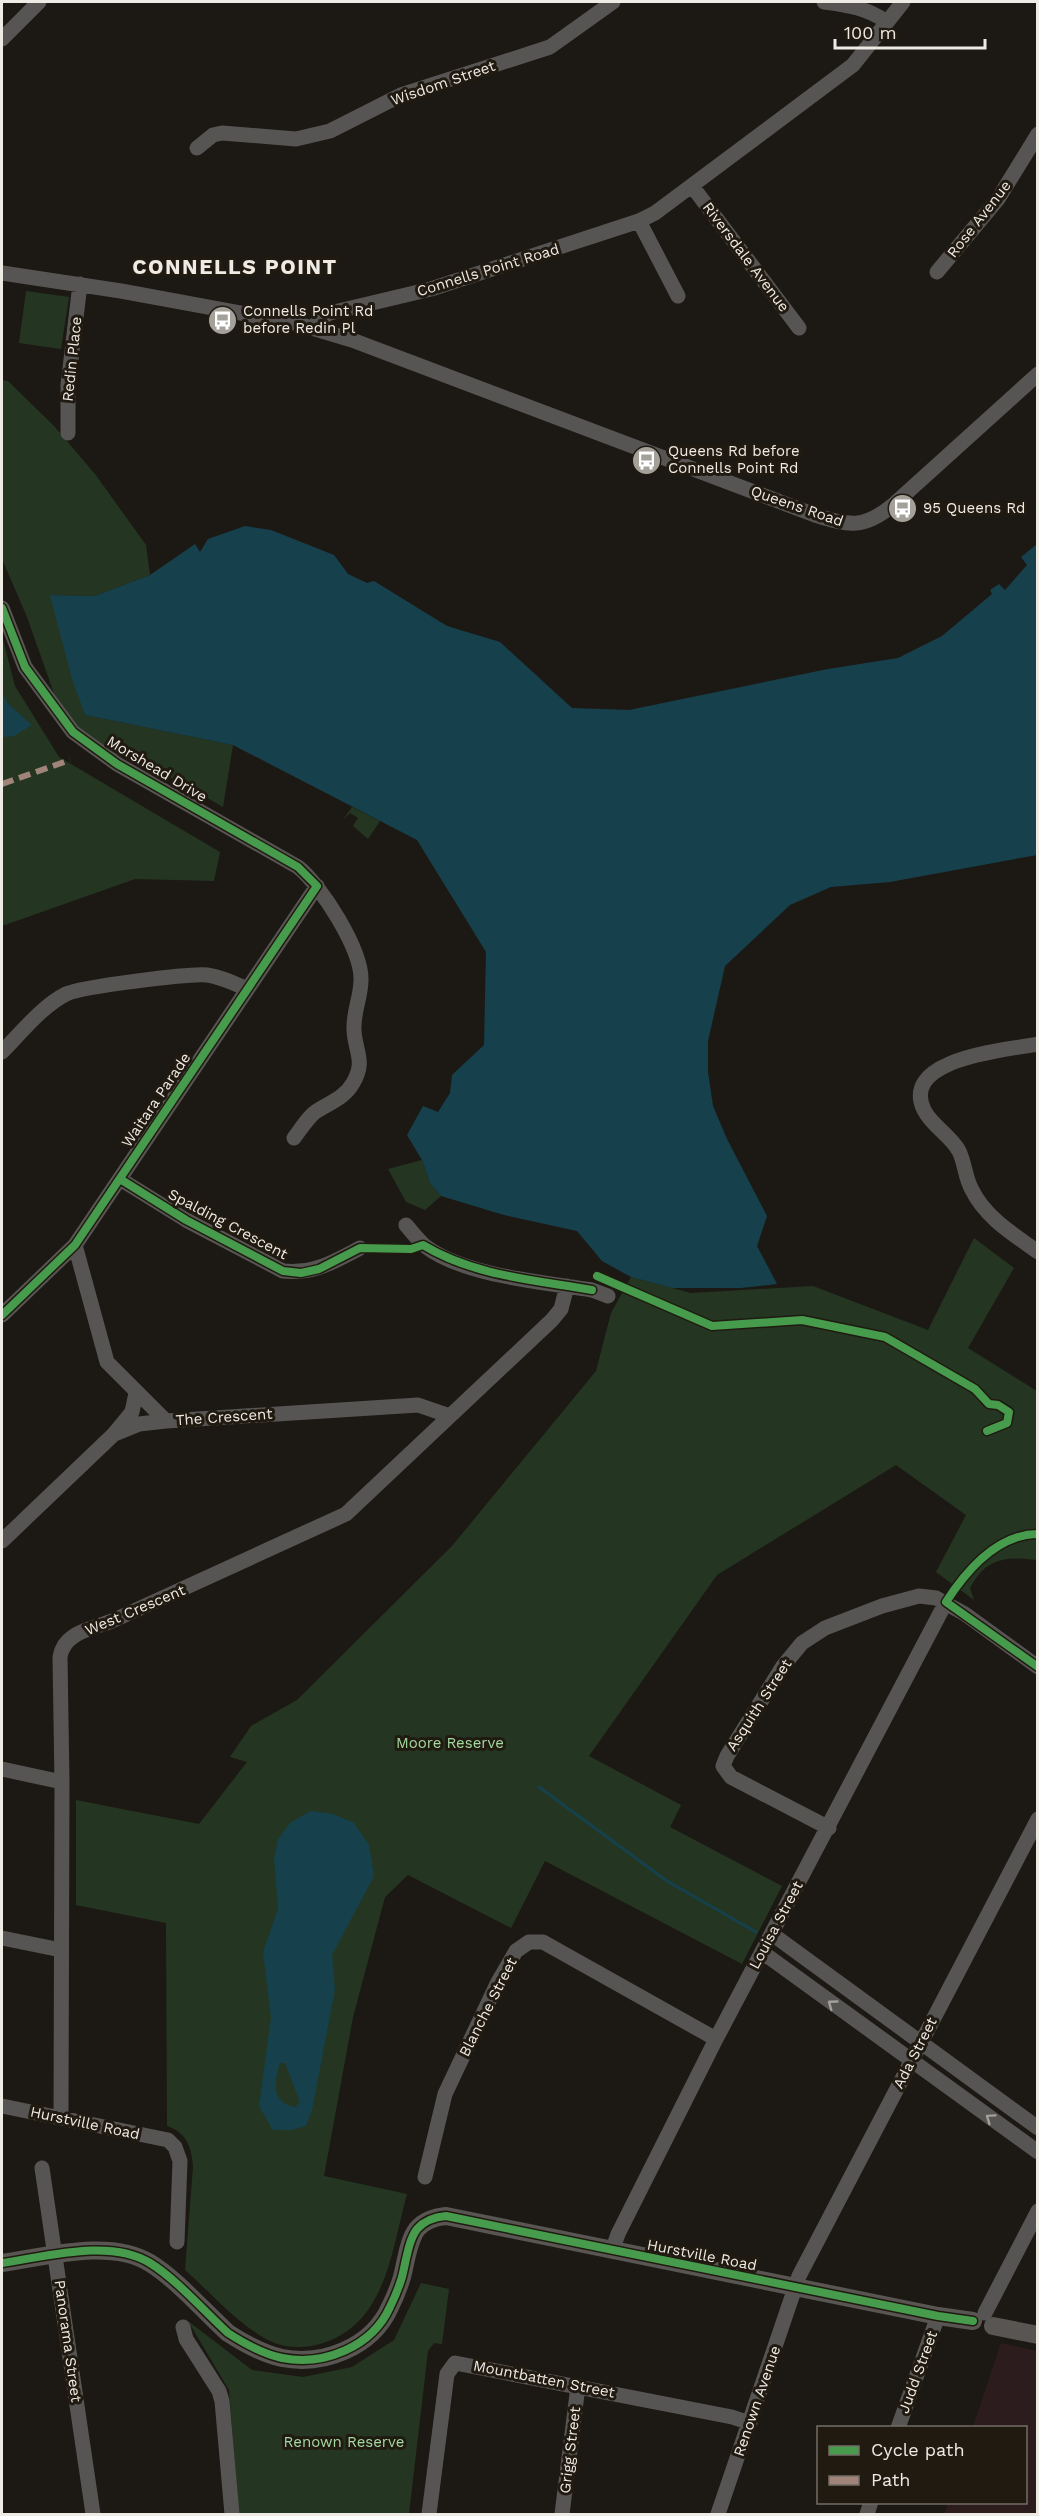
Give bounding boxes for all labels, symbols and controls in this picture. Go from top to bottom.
scale bar [835,12,985,50]
text: 100 m [844,22,897,43]
street label: Wisdom Street [388,56,498,109]
street label: Rose Avenue [943,177,1015,261]
street label: Riversdale Avenue [699,199,793,315]
street label: Connells Point Road [415,240,561,300]
district label: CONNELLS POINT [132,254,338,279]
place label: Connells Point Rd before Redin Pl [243,302,373,337]
bus stop icon: Connells Point Rd before Redin Pl [206,304,238,336]
street label: Redin Place [59,316,85,402]
place label: Queens Rd before Connells Point Rd [668,442,800,477]
bus stop icon: Queens Rd before Connells Point Rd [631,444,663,476]
street label: Queens Road [748,482,846,530]
bus stop icon: 95 Queens Rd [886,492,918,524]
place label: 95 Queens Rd [923,499,1025,517]
street label: Morshead Drive [104,732,210,806]
street label: Waitara Parade [118,1049,194,1151]
street label: Spalding Crescent [165,1185,292,1264]
street label: The Crescent [175,1405,274,1429]
street label: West Crescent [82,1581,188,1639]
street label: Asquith Street [723,1655,796,1754]
park label: Moore Reserve [396,1734,504,1752]
street label: Louisa Street [745,1877,807,1972]
street label: Blanche Street [455,1954,521,2060]
one-way arrow [827,2000,838,2011]
street label: Ada Street [889,2014,941,2092]
street label: Hurstville Road [29,2103,141,2143]
one-way arrow [985,2114,996,2125]
street label: Hurstville Road [646,2236,758,2274]
street label: Panorama Street [51,2279,86,2404]
street label: Judd Street [895,2328,942,2416]
street label: Renown Avenue [730,2343,784,2459]
street label: Mountbatten Street [472,2356,617,2402]
street label: Grigg Street [556,2405,584,2494]
legend [817,2426,1027,2504]
park label: Renown Reserve [284,2433,404,2451]
text: Cycle path [871,2439,965,2460]
text: Path [871,2469,911,2490]

